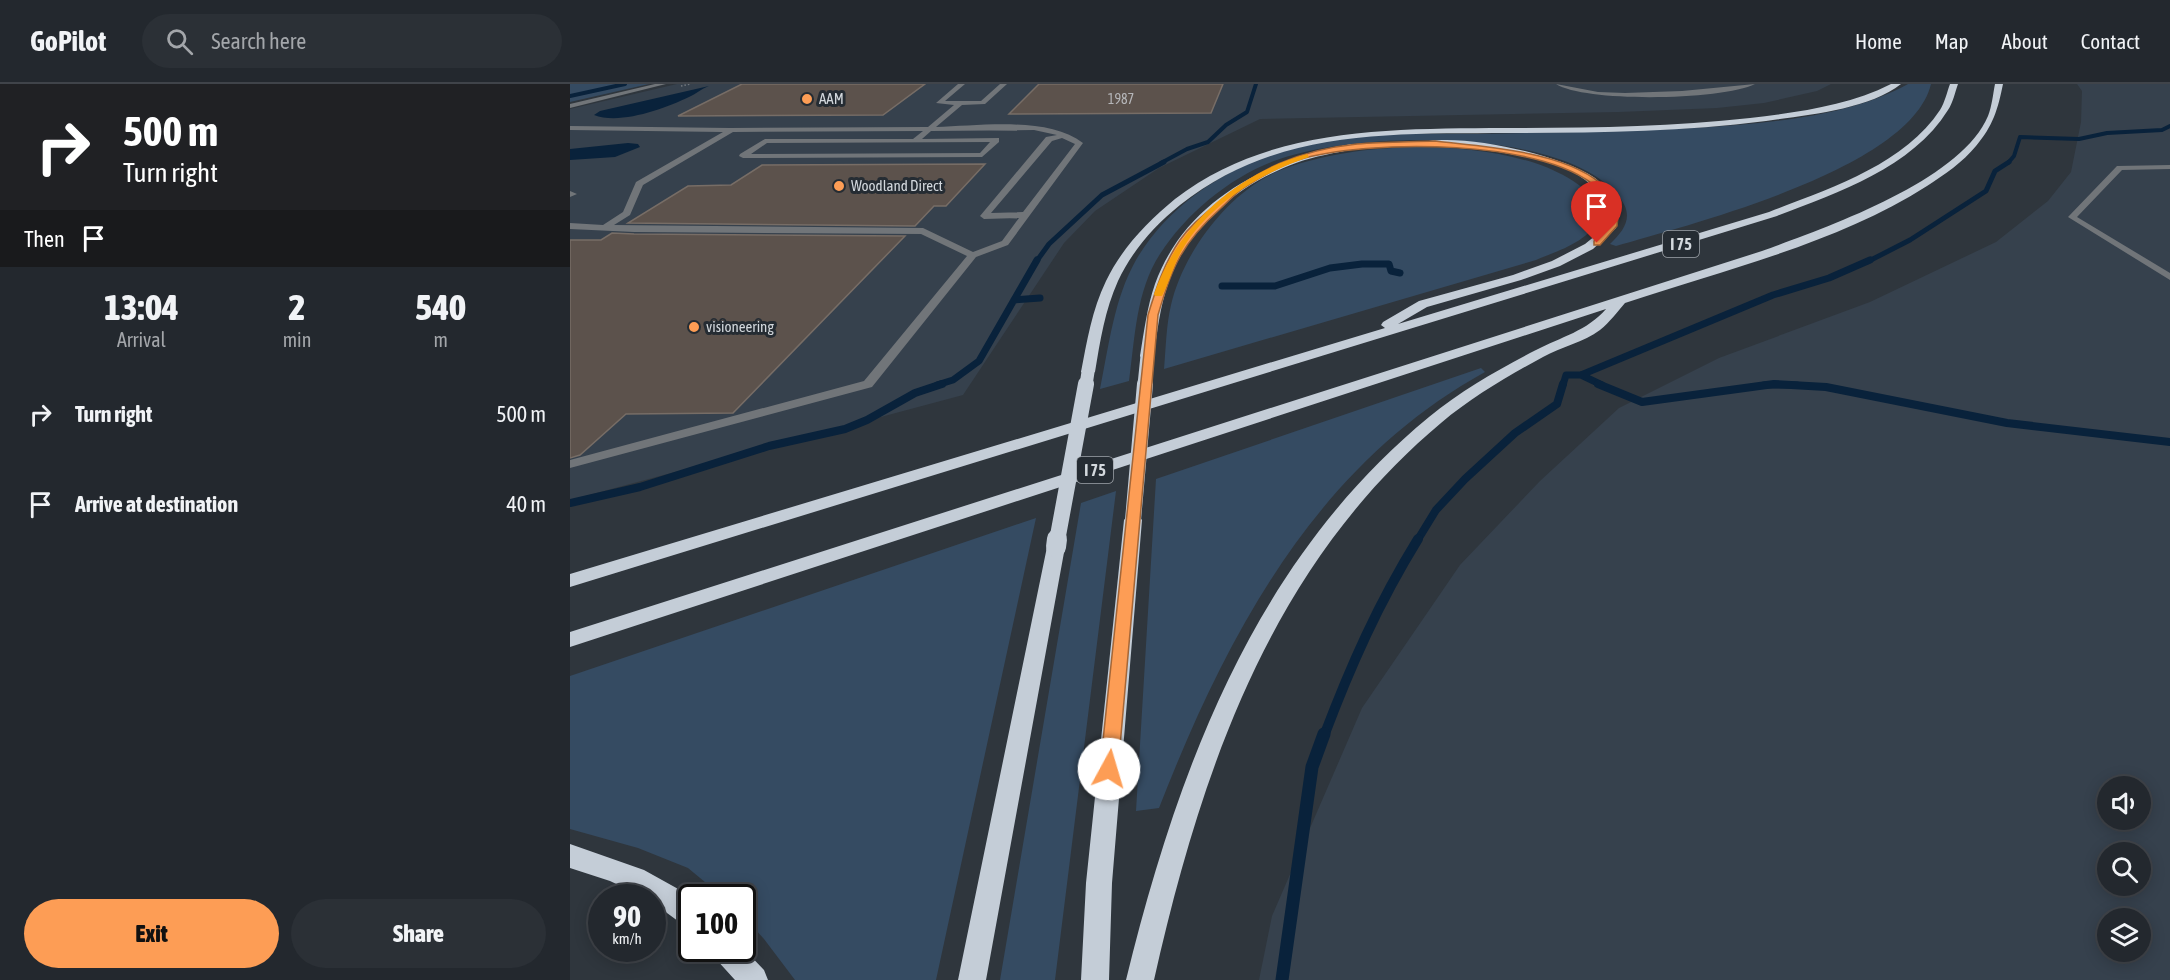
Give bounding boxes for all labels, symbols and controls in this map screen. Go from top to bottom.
search box [142,14,562,68]
text: GoPilot [30,25,106,57]
icon: search [163,25,196,58]
text: Search here [211,28,306,54]
text: Home [1855,29,1902,53]
text: Map [1935,29,1969,53]
text: About [2002,29,2048,53]
text: Contact [2081,29,2140,53]
place label: AAM [819,90,844,107]
house number: 1987 [1108,91,1134,107]
marker: AAM [800,92,814,106]
text: 500 m [123,107,218,155]
icon: right [24,108,102,186]
text: Turn right [123,157,218,188]
place label: Woodland Direct [851,177,943,194]
marker: Woodland Direct [832,179,846,193]
pin [1571,181,1622,243]
icon: arrive [1580,190,1613,223]
icon: arrive [77,222,110,255]
text: Then [24,226,65,252]
road number: I 75 [1663,231,1699,257]
text: 13:04 [104,286,179,328]
text: 2 [289,286,305,328]
text: 540 [415,286,466,328]
place label: visioneering [706,318,774,335]
marker: visioneering [687,320,701,334]
text: Arrival [117,328,166,351]
text: min [283,328,311,351]
text: m [433,328,448,351]
icon: right [24,398,57,431]
text: Turn right [75,401,152,427]
text: 500 m [496,401,546,427]
road number: I 75 [1077,457,1113,483]
icon: arrive [24,488,57,521]
text: Arrive at destination [75,491,238,517]
text: 40 m [506,491,546,517]
position arrow [1077,737,1141,801]
map controls [2097,776,2151,962]
button: sound [2097,776,2151,830]
button: search [2097,842,2151,896]
speed limit sign: 100 [678,884,756,962]
button: Exit [24,899,279,968]
button: Share [291,899,546,968]
text: 90 [613,899,641,933]
button: layers [2097,908,2151,962]
text: km/h [612,930,642,947]

